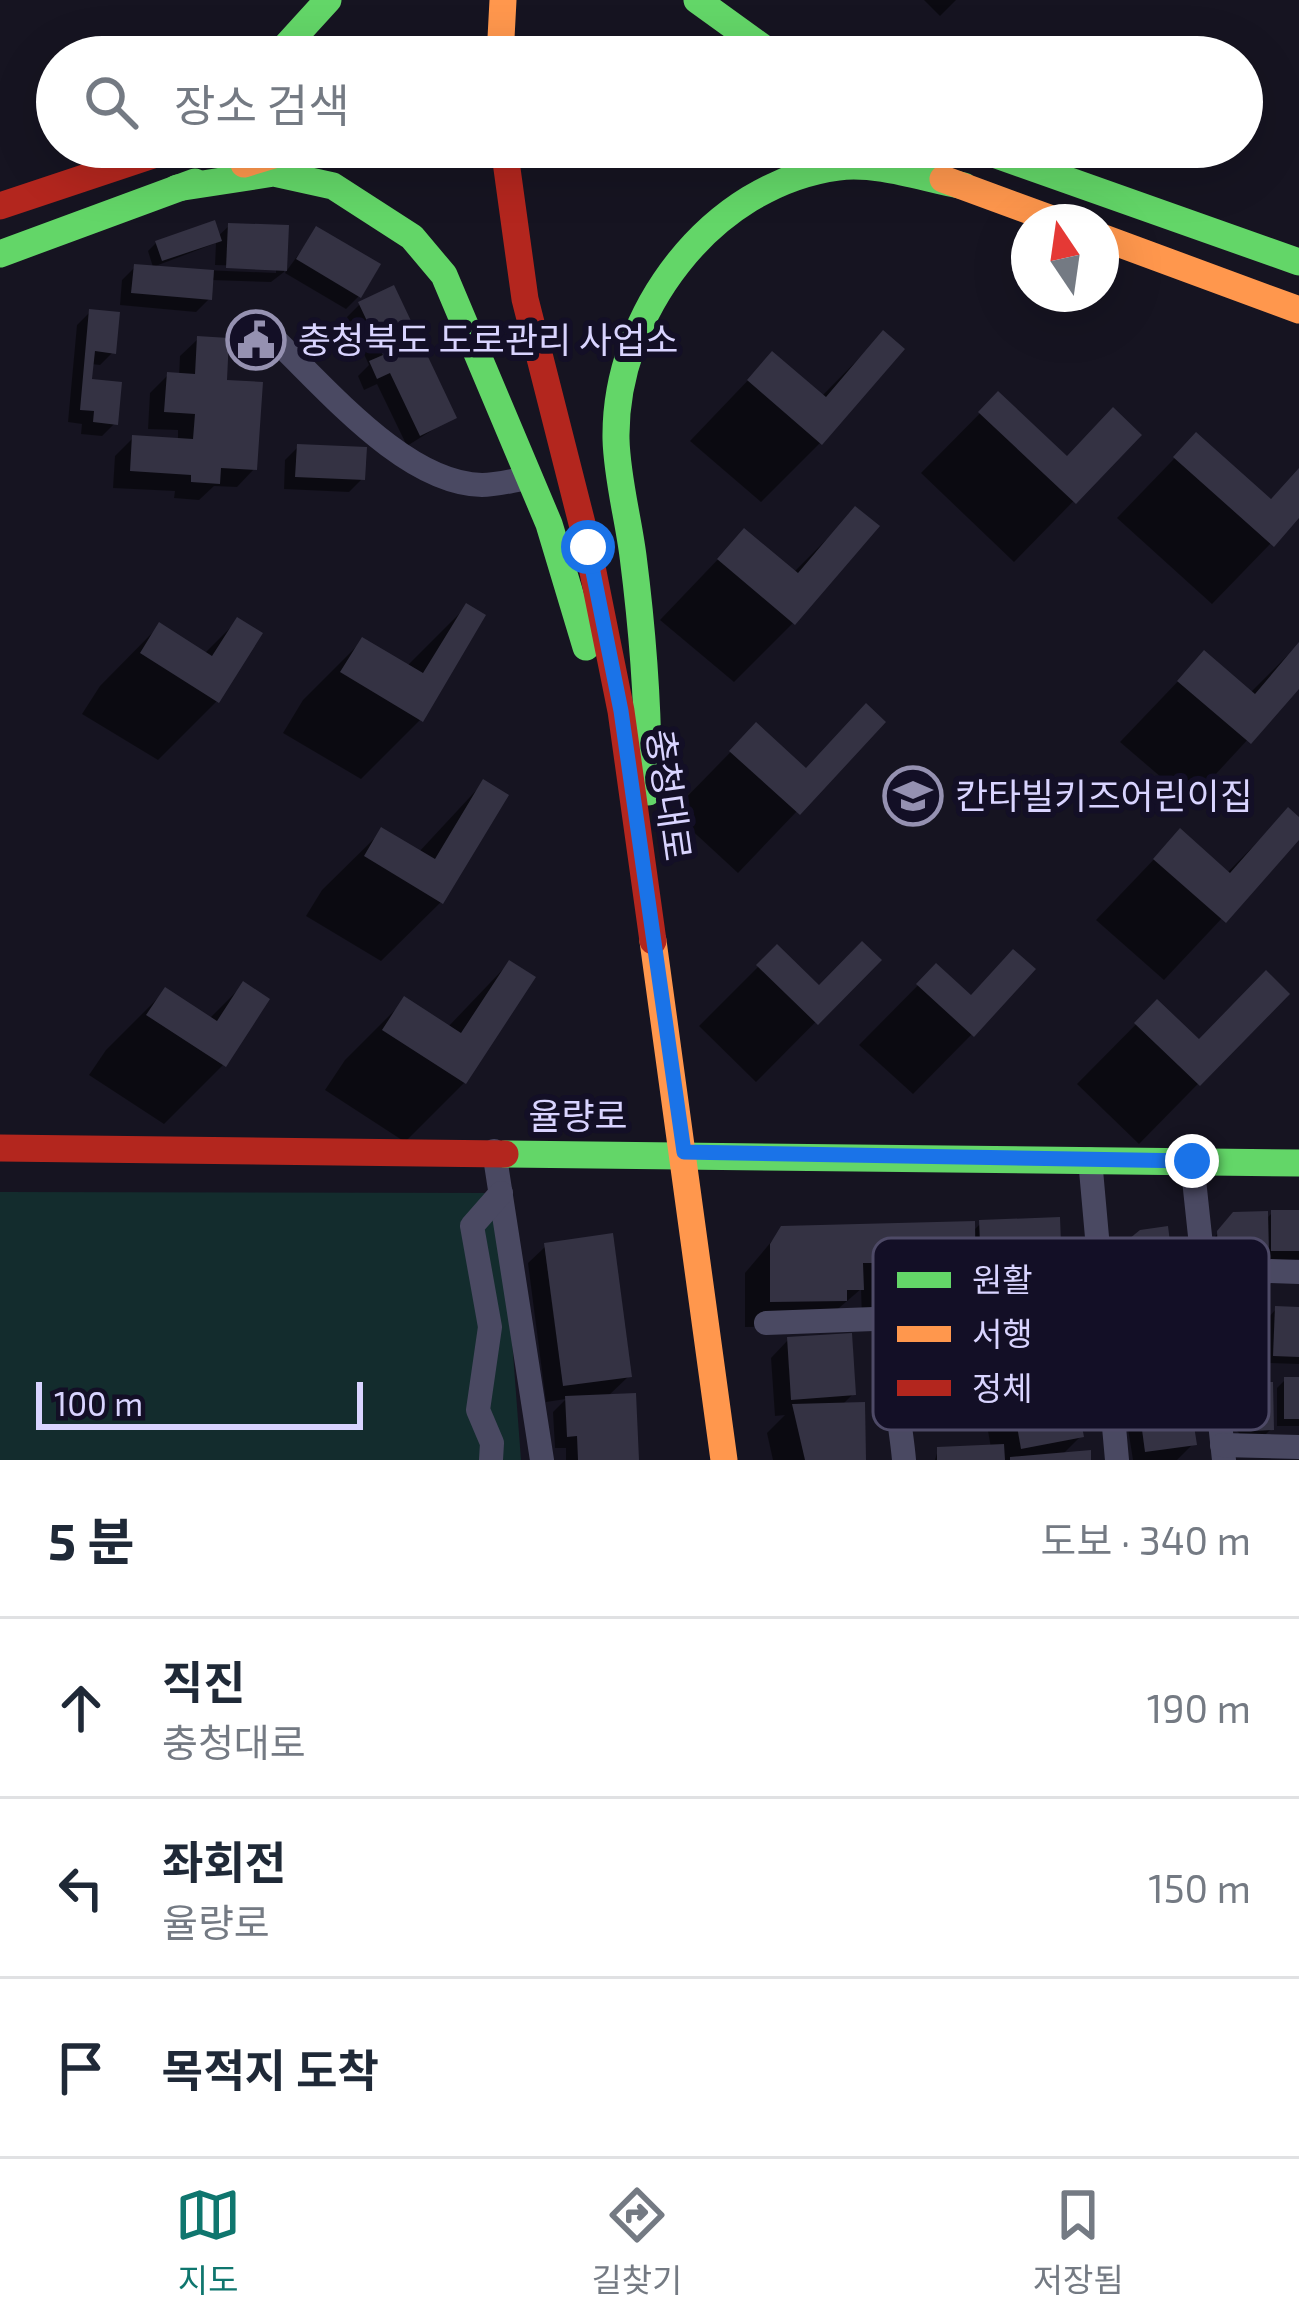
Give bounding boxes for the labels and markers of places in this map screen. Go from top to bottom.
public building icon: 충청북도 도로관리 사업소 [225,309,287,371]
place label: 충청북도 도로관리 사업소 [298,317,678,360]
school or university icon: 칸타빌키즈어린이집 [882,765,944,827]
place label: 칸타빌키즈어린이집 [955,773,1253,816]

